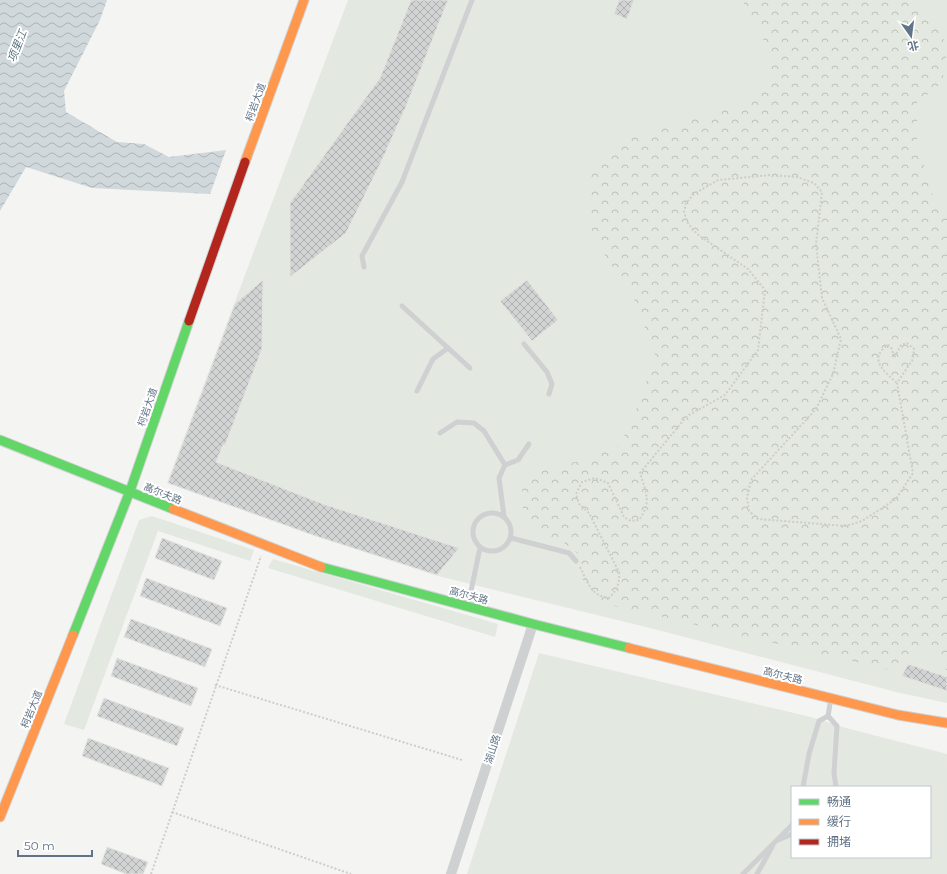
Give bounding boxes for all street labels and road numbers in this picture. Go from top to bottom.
street label: 柯岩大道 [243,81,268,123]
street label: 柯岩大道 [135,386,160,428]
street label: 高尔夫路 [142,480,184,507]
street label: 高尔夫路 [448,584,490,607]
street label: 高尔夫路 [762,664,804,687]
street label: 柯岩大道 [18,688,45,730]
street label: 湖山路 [482,733,503,765]

